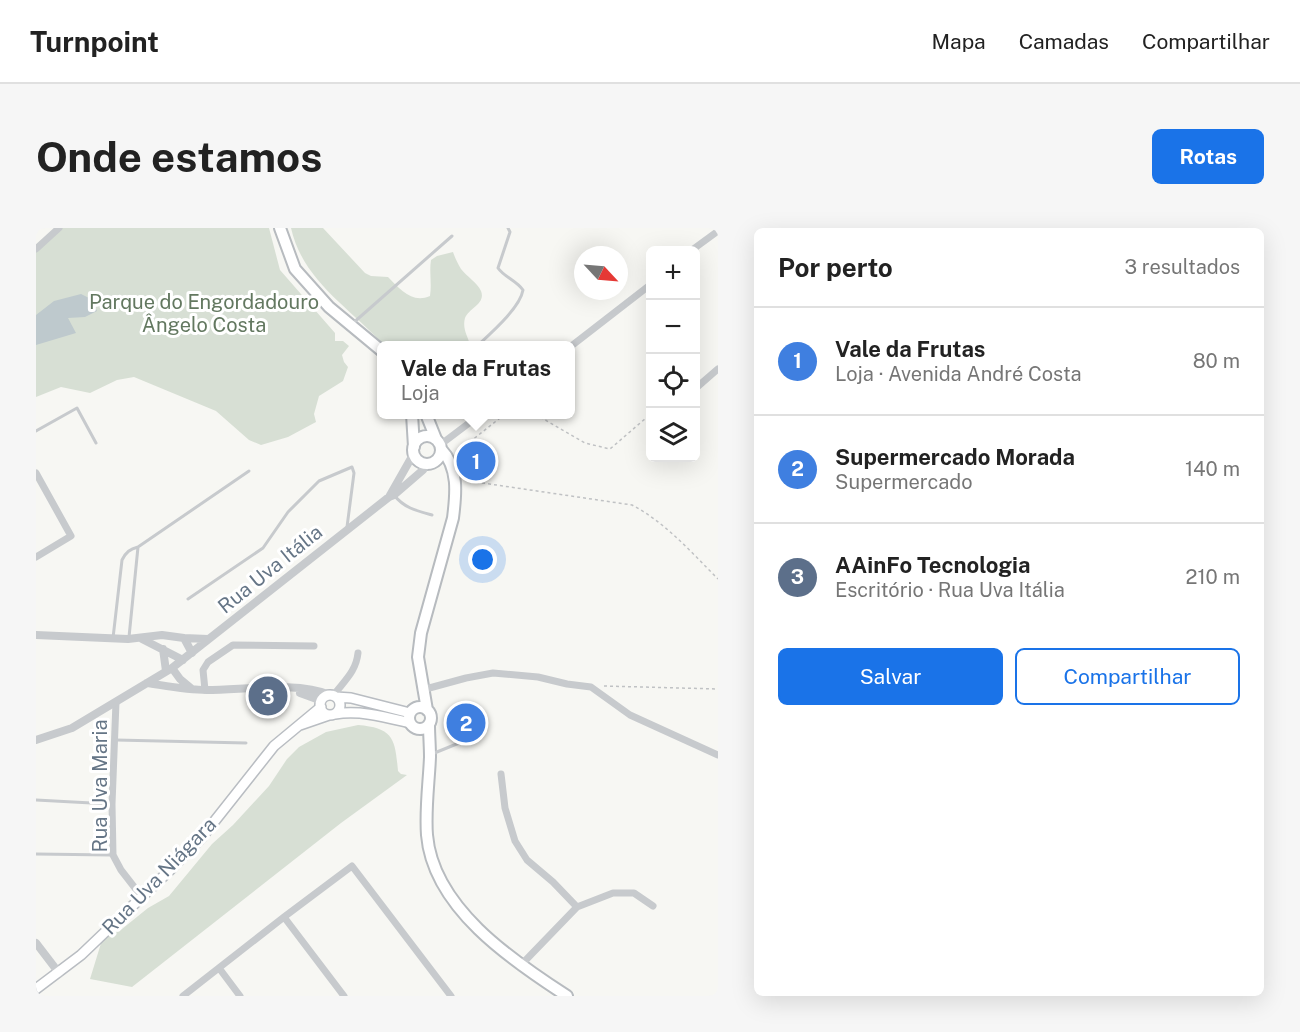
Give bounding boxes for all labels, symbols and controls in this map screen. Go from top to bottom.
text: Turnpoint [30,25,159,58]
text: Mapa [932,29,986,54]
text: Camadas [1019,29,1109,54]
text: Compartilhar [1142,29,1270,54]
button: Rotas [1152,129,1264,184]
text: Onde estamos [36,132,322,181]
north arrow [574,246,628,300]
map controls [646,246,700,462]
button: + [646,246,700,300]
text: Por perto [778,252,893,283]
text: 3 resultados [1124,255,1240,279]
park label: Parque do Engordadouro Ângelo Costa [89,290,319,337]
button: − [646,300,700,354]
text: Vale da Frutas [835,336,985,362]
popup [377,341,575,419]
text: 1 [793,349,802,373]
text: 80 m [1193,349,1240,373]
button: locate [646,354,700,408]
text: Vale da Frutas [401,355,551,381]
text: Loja · Avenida André Costa [835,362,1082,386]
text: Loja [401,381,440,405]
button: layers [646,408,700,462]
pin: 1 [456,438,496,484]
text: Supermercado Morada [835,444,1075,470]
text: 2 [791,457,804,481]
text: 140 m [1185,457,1240,481]
text: Supermercado [835,470,973,494]
street label: Rua Uva Itália [213,520,327,618]
your location [468,545,497,574]
text: AAinFo Tecnologia [835,552,1030,578]
text: 3 [791,565,804,589]
text: 210 m [1186,565,1240,589]
text: Escritório · Rua Uva Itália [835,578,1065,602]
button: Salvar [778,648,1003,705]
button: Compartilhar [1015,648,1240,705]
pin: 3 [248,674,288,718]
pin: 2 [446,700,486,746]
street label: Rua Uva Maria [88,719,112,853]
street label: Rua Uva Niágara [97,812,221,940]

